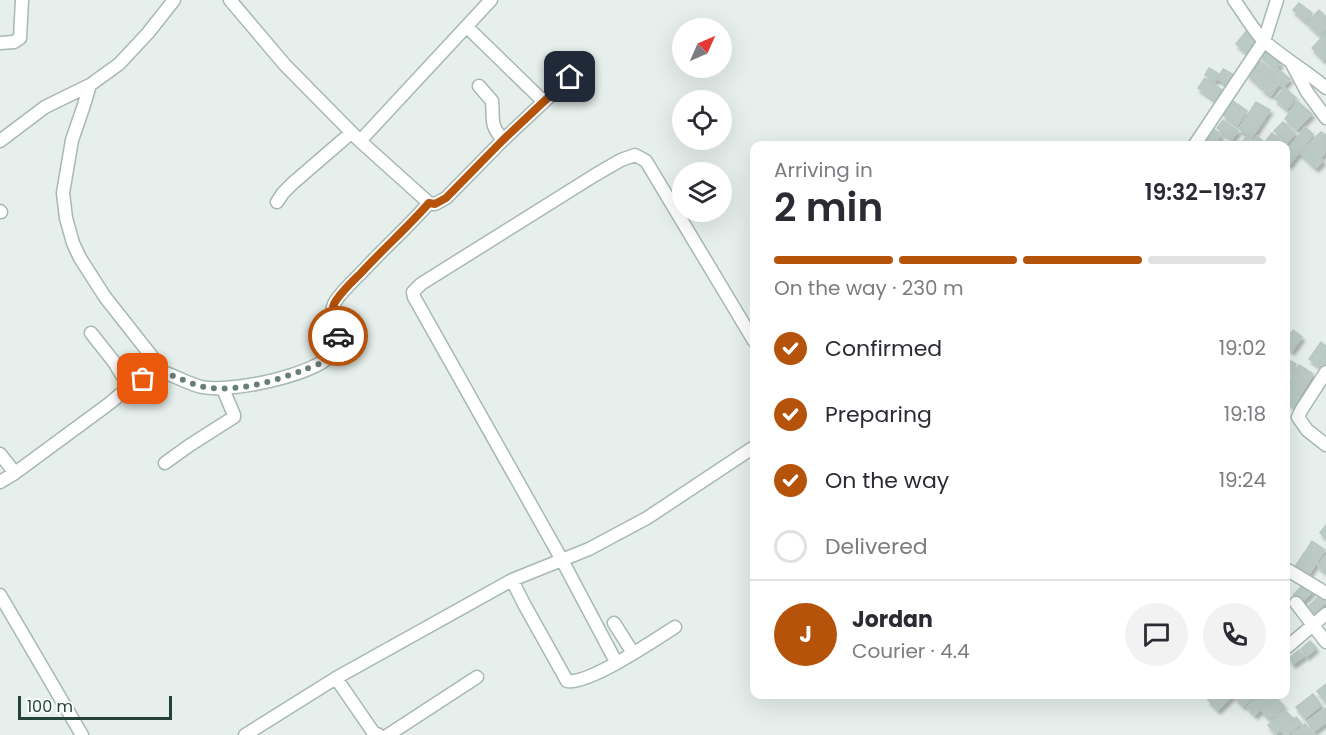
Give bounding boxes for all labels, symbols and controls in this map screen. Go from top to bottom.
north arrow [672,18,732,78]
map controls [672,18,732,222]
pin [544,51,595,102]
icon: home [553,60,586,93]
button: locate [672,90,732,150]
text: Arriving in [774,156,873,184]
button: layers [672,162,732,222]
text: 19:32–19:37 [1144,177,1266,208]
text: 2 min [774,180,883,235]
text: On the way · 230 m [774,274,964,302]
courier [308,306,368,366]
icon: car [322,320,355,353]
icon: check [774,332,807,365]
text: Confirmed [825,333,942,364]
text: 19:02 [1219,334,1266,362]
pin [117,353,168,404]
icon: bag [126,362,159,395]
icon: check [774,398,807,431]
text: Preparing [825,399,932,430]
text: 19:18 [1224,400,1266,428]
icon: check [774,464,807,497]
text: On the way [825,465,949,496]
text: 19:24 [1219,466,1266,494]
text: Delivered [825,531,928,562]
button: chat [1125,603,1188,666]
button: phone [1203,603,1266,666]
text: Jordan [852,604,933,635]
text: J [799,619,812,650]
text: Courier · 4.4 [852,637,970,665]
scale bar [18,693,172,720]
text: 100 m [27,695,73,718]

